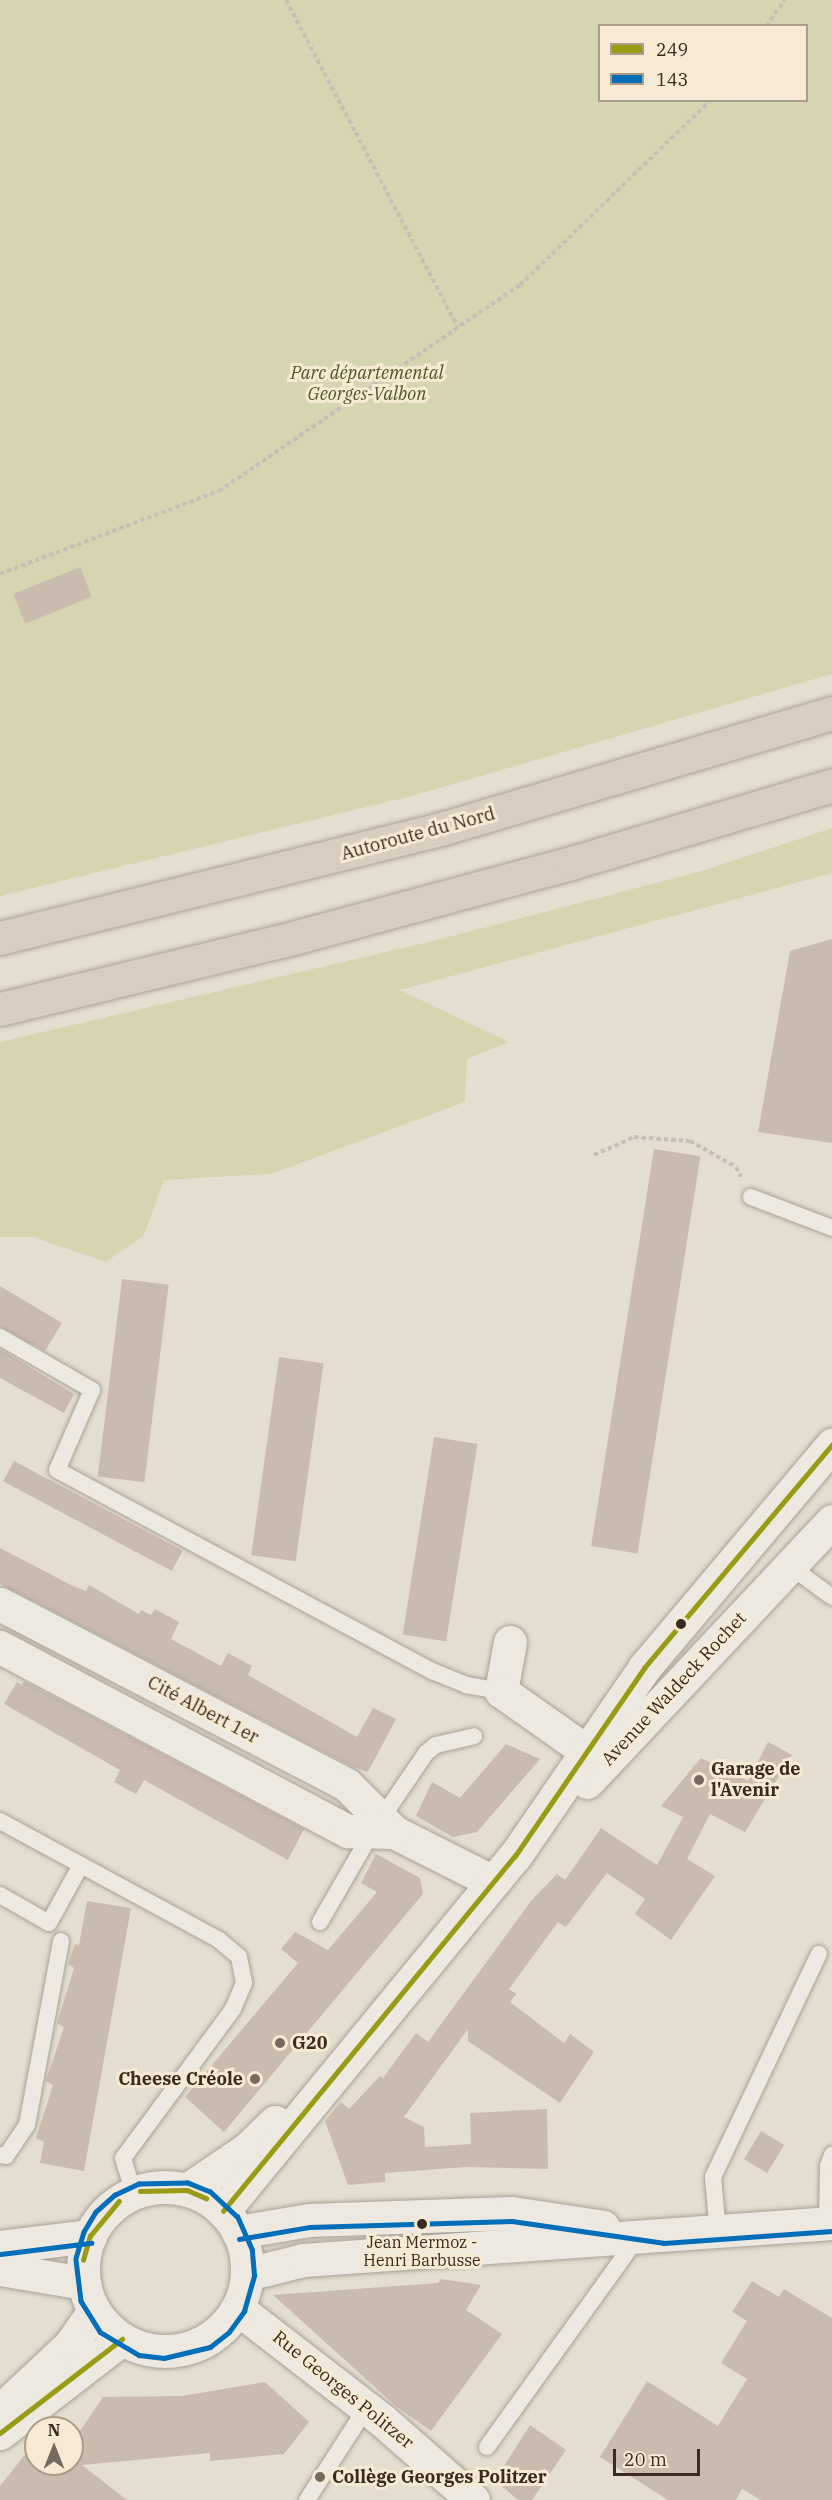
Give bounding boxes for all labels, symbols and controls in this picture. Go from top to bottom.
legend [598,24,808,102]
text: 249 [656,38,688,61]
text: 143 [656,68,688,91]
park label: Parc départemental Georges-Valbon [290,363,444,406]
street label: Autoroute du Nord [339,803,497,865]
street label: Avenue Waldeck Rochet [597,1608,751,1770]
unlabelled marker [675,1618,687,1630]
street label: Cité Albert 1er [144,1672,262,1748]
place label: Garage de l'Avenir [711,1759,800,1802]
marker: Garage de l'Avenir [692,1773,706,1787]
place label: G20 [292,2032,328,2054]
marker: G20 [273,2036,287,2050]
place label: Cheese Créole [118,2068,243,2090]
marker: Cheese Créole [248,2072,262,2086]
marker: Jean Mermoz - Henri Barbusse [416,2218,428,2230]
place label: Jean Mermoz - Henri Barbusse [363,2232,481,2270]
street label: Rue Georges Politzer [268,2327,418,2453]
north arrow [24,2416,84,2476]
text: N [48,2420,60,2440]
scale bar [616,2437,703,2475]
text: 20 m [624,2448,667,2471]
place label: Collège Georges Politzer [332,2466,547,2488]
marker: Collège Georges Politzer [313,2470,327,2484]

